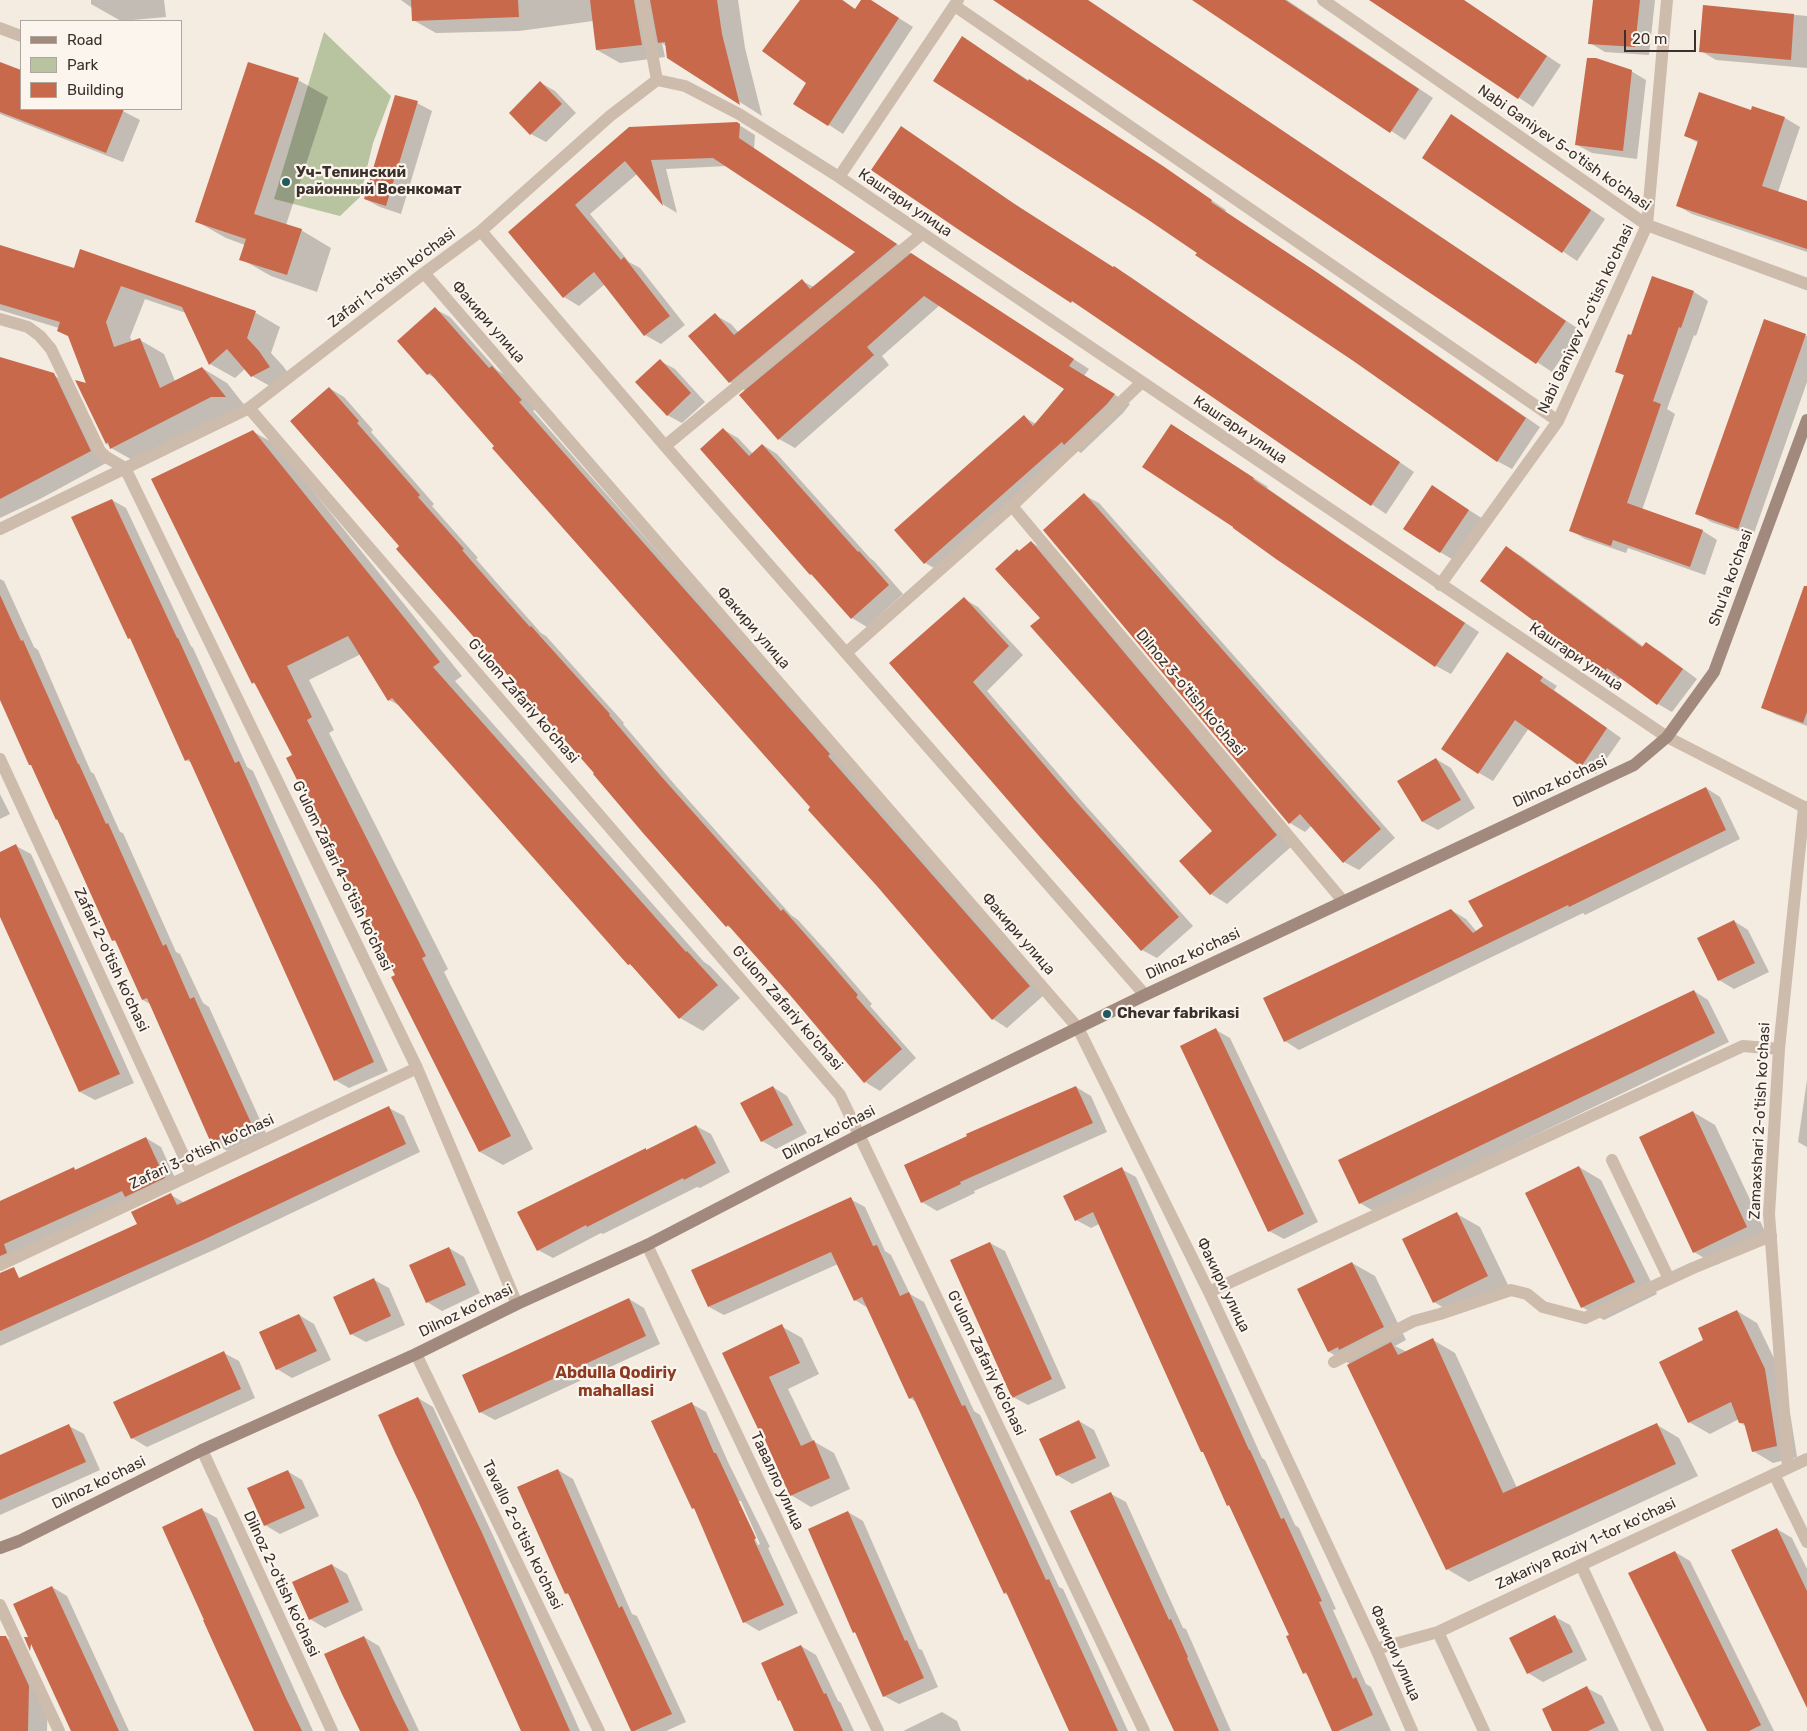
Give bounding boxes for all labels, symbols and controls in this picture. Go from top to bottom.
legend [20,20,182,110]
scale bar [1627,20,1700,52]
text: 20 m [1632,30,1667,48]
text: Road [67,31,103,49]
text: Park [67,56,98,74]
text: Building [67,81,124,99]
street label: Nabi Ganiyev 5-o'tish ko'chasi [1474,81,1654,215]
place label: Уч-Тепинский районный Военкомат [296,164,461,199]
street label: Кашгари улица [855,165,955,241]
marker: Уч-Тепинский районный Военкомат [280,176,292,188]
street label: Nabi Ganiyev 2-o'tish ko'chasi [1534,222,1638,416]
street label: Zafari 1-o'tish ko'chasi [325,224,459,332]
street label: Факири улица [447,277,529,367]
street label: Кашгари улица [1190,392,1290,468]
street label: Shu'la ko'chasi [1705,527,1757,629]
street label: Факири улица [712,583,794,673]
street label: Кашгари улица [1526,619,1626,695]
street label: Dilnoz 3-o'tish ko'chasi [1132,626,1248,760]
street label: G'ulom Zafariy ko'chasi [464,635,582,767]
street label: Dilnoz ko'chasi [1510,752,1610,812]
street label: G'ulom Zafari 4-o'tish ko'chasi [288,778,396,974]
street label: Zafari 2-o'tish ko'chasi [70,885,152,1035]
street label: Факири улица [977,889,1059,979]
street label: Dilnoz ko'chasi [1143,924,1243,984]
street label: G'ulom Zafariy ko'chasi [728,942,846,1074]
place label: Chevar fabrikasi [1117,1005,1239,1023]
marker: Chevar fabrikasi [1101,1008,1113,1020]
street label: Zamaxshari 2-o'tish ko'chasi [1746,1022,1774,1220]
street label: Dilnoz ko'chasi [780,1102,878,1164]
street label: Zafari 3-o'tish ko'chasi [127,1111,277,1193]
street label: Факири улица [1192,1235,1254,1335]
street label: Dilnoz ko'chasi [416,1281,516,1341]
street label: G'ulom Zafariy ko'chasi [943,1287,1029,1439]
district label: Abdulla Qodiriy mahallasi [555,1363,677,1401]
street label: Тавалло улица [746,1429,808,1533]
street label: Dilnoz ko'chasi [49,1453,149,1513]
street label: Tavallo 2-o'tish ko'chasi [478,1457,566,1613]
street label: Zakariya Roziy 1-tor ko'chasi [1493,1494,1679,1594]
street label: Dilnoz 2-o'tish ko'chasi [239,1508,323,1660]
street label: Факири улица [1366,1602,1424,1704]

